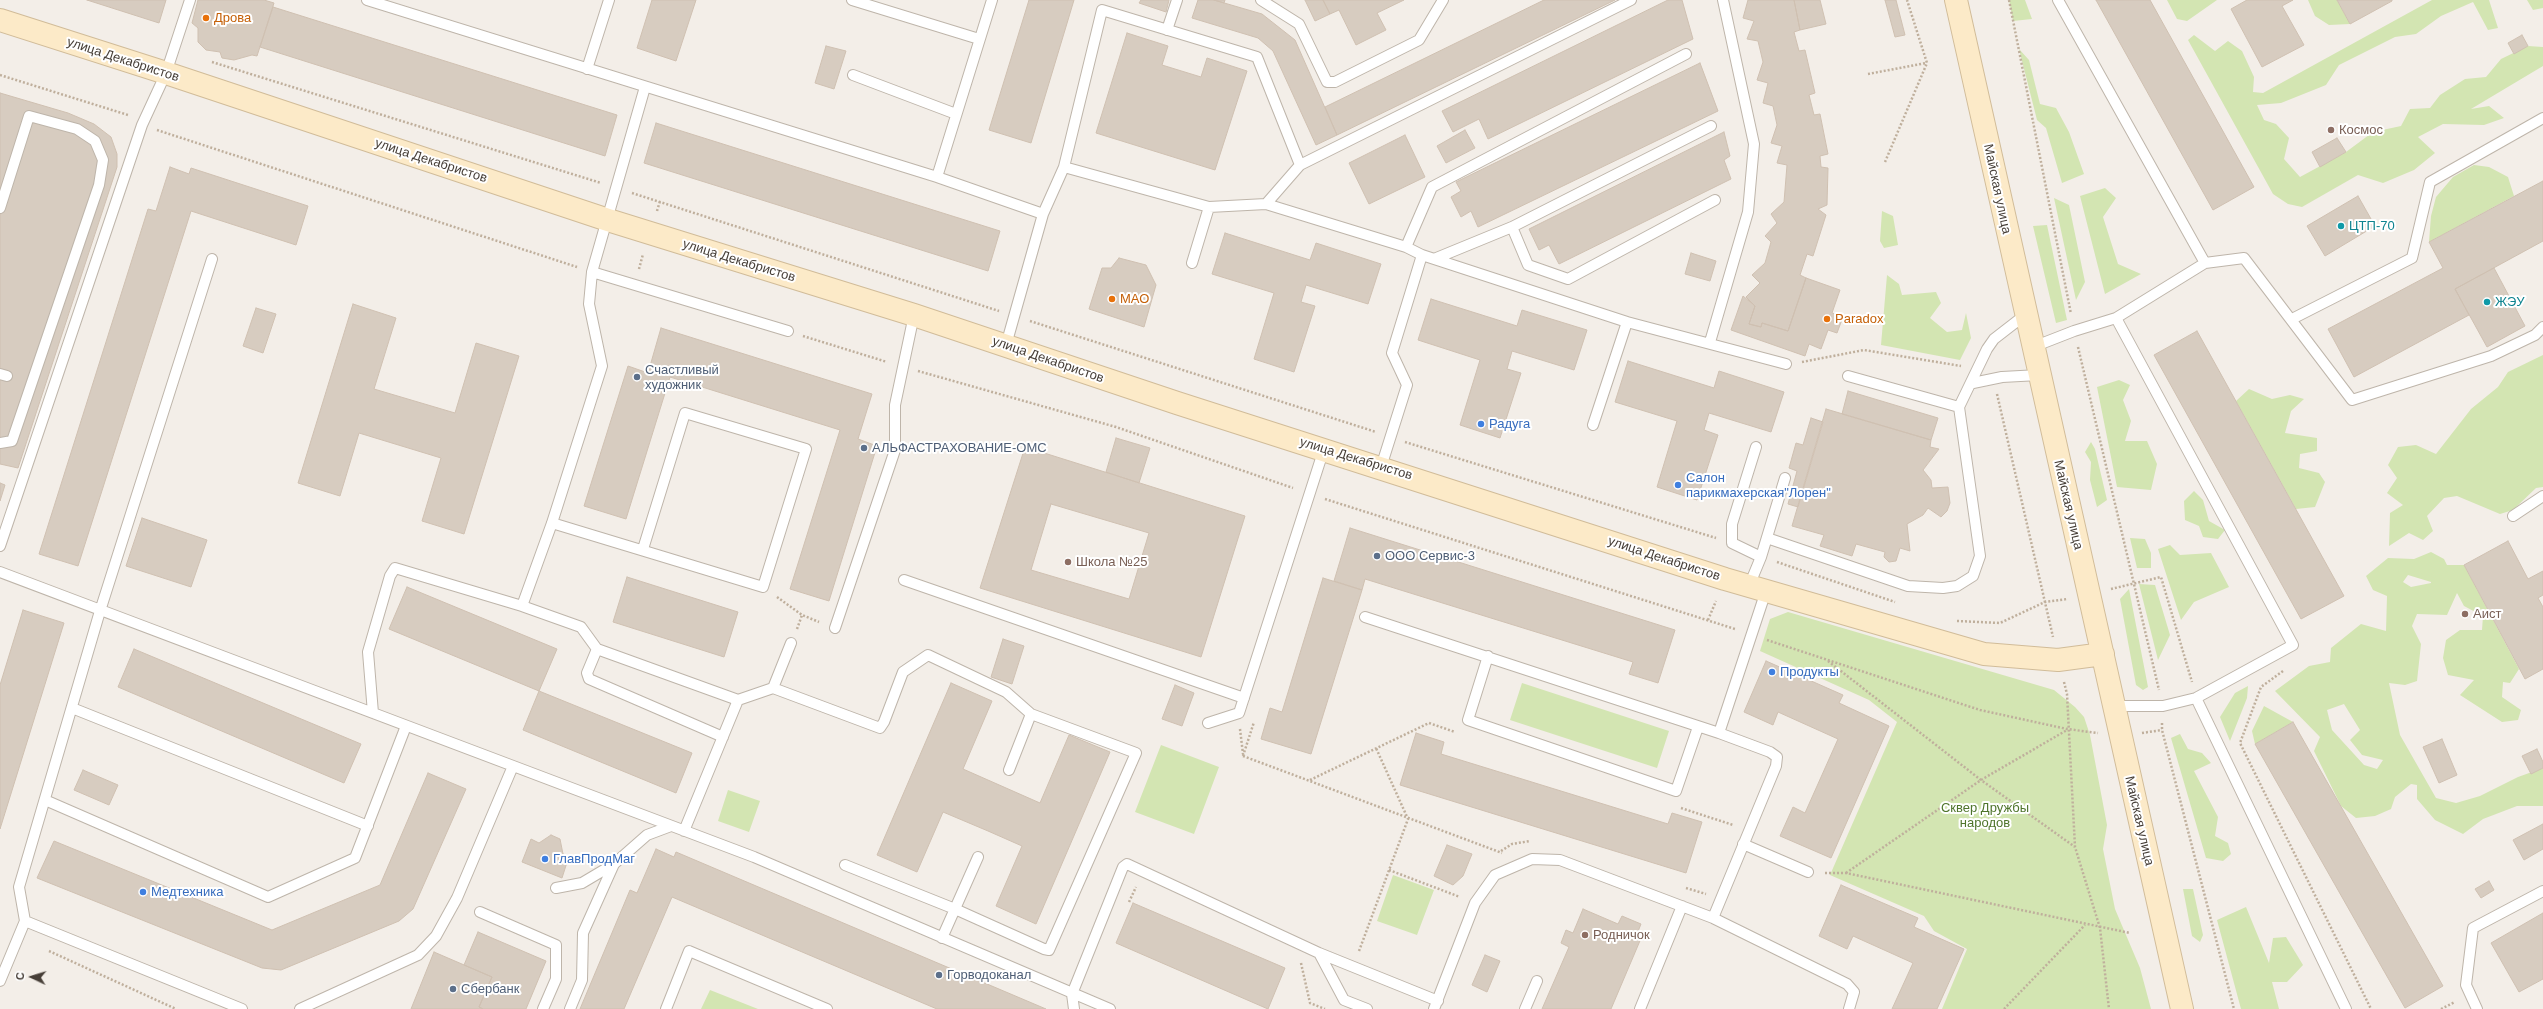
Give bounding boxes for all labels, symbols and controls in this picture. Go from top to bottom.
place label: Дрова [214,10,251,26]
marker: Дрова [201,13,211,23]
street label: улица Декабристов [65,35,181,85]
place label: Космос [2339,122,2383,138]
marker: Космос [2326,125,2336,135]
street label: улица Декабристов [373,136,489,186]
street label: Майская улица [1980,143,2014,235]
place label: ЦТП-70 [2349,218,2395,234]
marker: ЦТП-70 [2336,221,2346,231]
street label: улица Декабристов [681,236,797,286]
place label: МАО [1120,291,1149,307]
marker: МАО [1107,294,1117,304]
place label: ЖЭУ [2495,294,2525,310]
marker: ЖЭУ [2482,297,2492,307]
place label: Paradox [1835,311,1883,327]
marker: Paradox [1822,314,1832,324]
street label: улица Декабристов [990,334,1106,386]
place label: Счастливый художник [645,362,719,393]
marker: Счастливый художник [632,372,642,382]
place label: Радуга [1489,416,1530,432]
marker: Радуга [1476,419,1486,429]
street label: улица Декабристов [1298,434,1414,484]
place label: АЛЬФАСТРАХОВАНИЕ-ОМС [872,440,1047,456]
marker: АЛЬФАСТРАХОВАНИЕ-ОМС [859,443,869,453]
street label: Майская улица [2050,459,2086,551]
place label: Салон парикмахерская"Лорен" [1686,470,1831,501]
marker: Салон парикмахерская"Лорен" [1673,480,1683,490]
street label: улица Декабристов [1606,534,1722,584]
place label: ООО Сервис-3 [1385,548,1475,564]
marker: ООО Сервис-3 [1372,551,1382,561]
place label: Школа №25 [1076,554,1148,570]
marker: Школа №25 [1063,557,1073,567]
place label: Аист [2473,606,2501,622]
marker: Аист [2460,609,2470,619]
place label: Продукты [1780,664,1839,680]
marker: Продукты [1767,667,1777,677]
street label: Майская улица [2121,775,2157,867]
park label: Сквер Дружбы народов [1941,800,2029,831]
place label: ГлавПродМаг [553,851,635,867]
marker: ГлавПродМаг [540,854,550,864]
place label: Медтехника [151,884,223,900]
marker: Медтехника [138,887,148,897]
place label: Родничок [1593,927,1650,943]
marker: Родничок [1580,930,1590,940]
north arrow [12,957,52,997]
place label: Горводоканал [947,967,1031,983]
marker: Горводоканал [934,970,944,980]
text: С [14,972,26,981]
place label: Сбербанк [461,981,519,997]
marker: Сбербанк [448,984,458,994]

